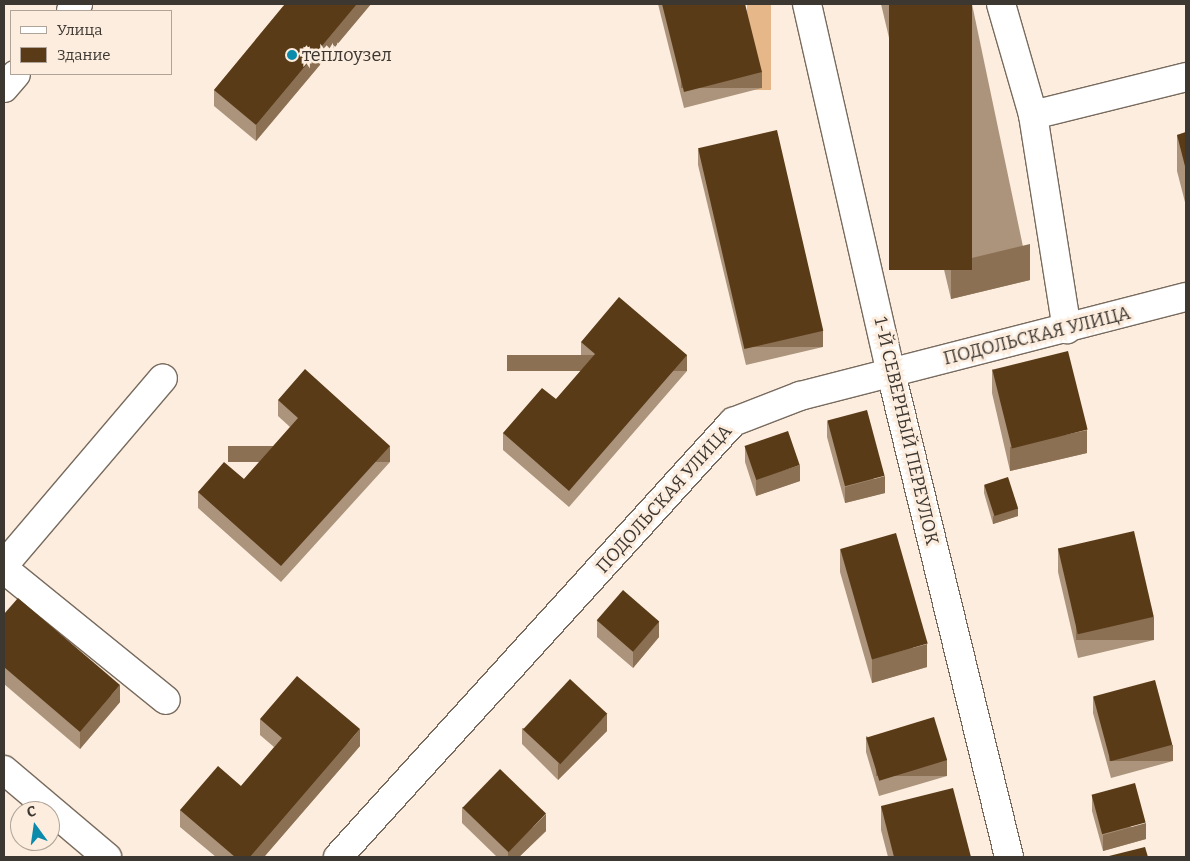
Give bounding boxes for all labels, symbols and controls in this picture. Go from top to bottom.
legend [10,10,172,75]
text: Улица [57,21,103,39]
place label: теплоузел [302,44,392,66]
text: Здание [57,46,111,64]
marker: теплоузел [286,49,298,61]
street label: ПОДОЛЬСКАЯ УЛИЦА [941,302,1133,370]
street label: 1-Й СЕВЕРНЫЙ ПЕРЕУЛОК [869,315,943,547]
street label: ПОДОЛЬСКАЯ УЛИЦА [592,420,736,578]
north arrow [10,801,60,851]
text: С [25,803,38,821]

